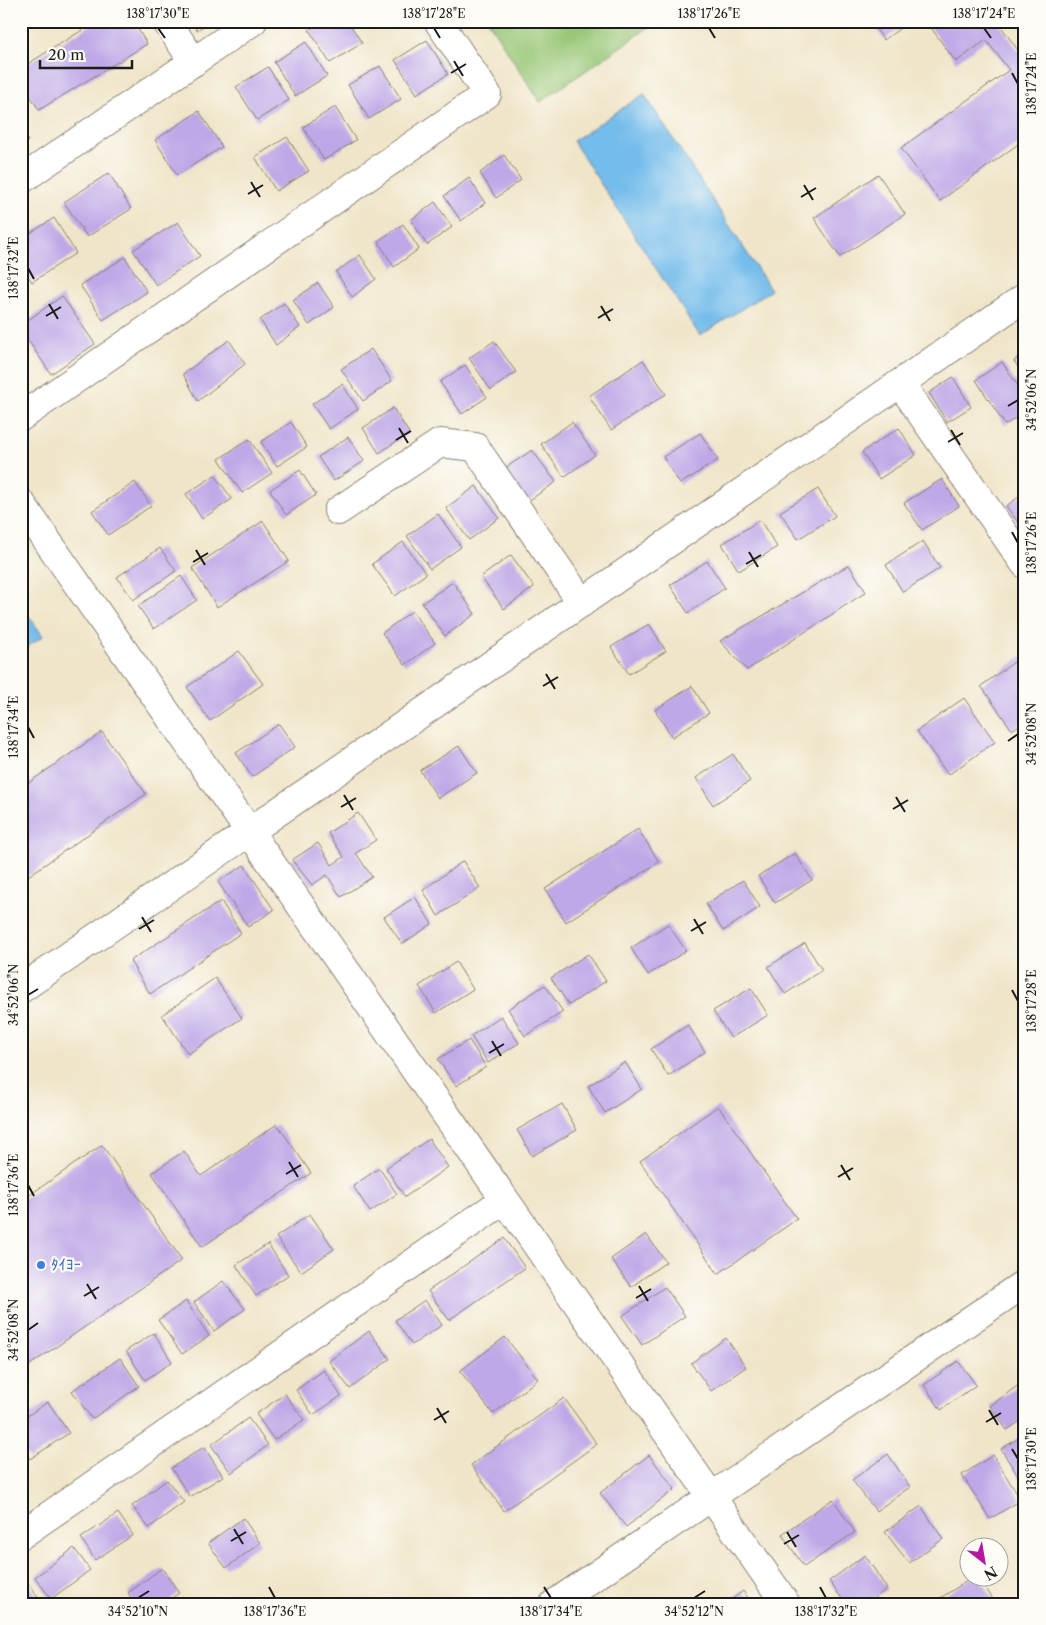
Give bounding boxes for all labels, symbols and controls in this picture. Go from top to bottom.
text: 138°17'30"E [126,6,190,21]
text: 138°17'28"E [402,6,466,21]
text: 138°17'26"E [678,6,740,21]
text: 138°17'24"E [953,6,1015,21]
scale bar [40,38,132,70]
text: 20 m [48,45,84,64]
text: 138°17'24"E [1024,53,1039,115]
text: 138°17'32"E [6,237,21,299]
text: 34°52'06"N [1024,369,1039,431]
text: 138°17'26"E [1024,512,1039,574]
text: 138°17'34"E [6,696,21,758]
text: 34°52'08"N [1024,703,1039,765]
text: 34°52'06"N [6,964,21,1026]
text: 138°17'28"E [1024,969,1039,1033]
text: 138°17'36"E [6,1154,21,1216]
place label: ﾀｲﾖｰ [51,1255,81,1274]
marker: ﾀｲﾖｰ [35,1259,47,1271]
text: 34°52'08"N [6,1299,21,1361]
text: 138°17'30"E [1024,1427,1039,1491]
north arrow [958,1538,1008,1588]
text: N [981,1562,1001,1584]
text: 34°52'10"N [108,1604,168,1619]
text: 138°17'36"E [244,1604,306,1619]
text: 138°17'34"E [520,1604,582,1619]
text: 34°52'12"N [664,1604,724,1619]
text: 138°17'32"E [795,1604,857,1619]

